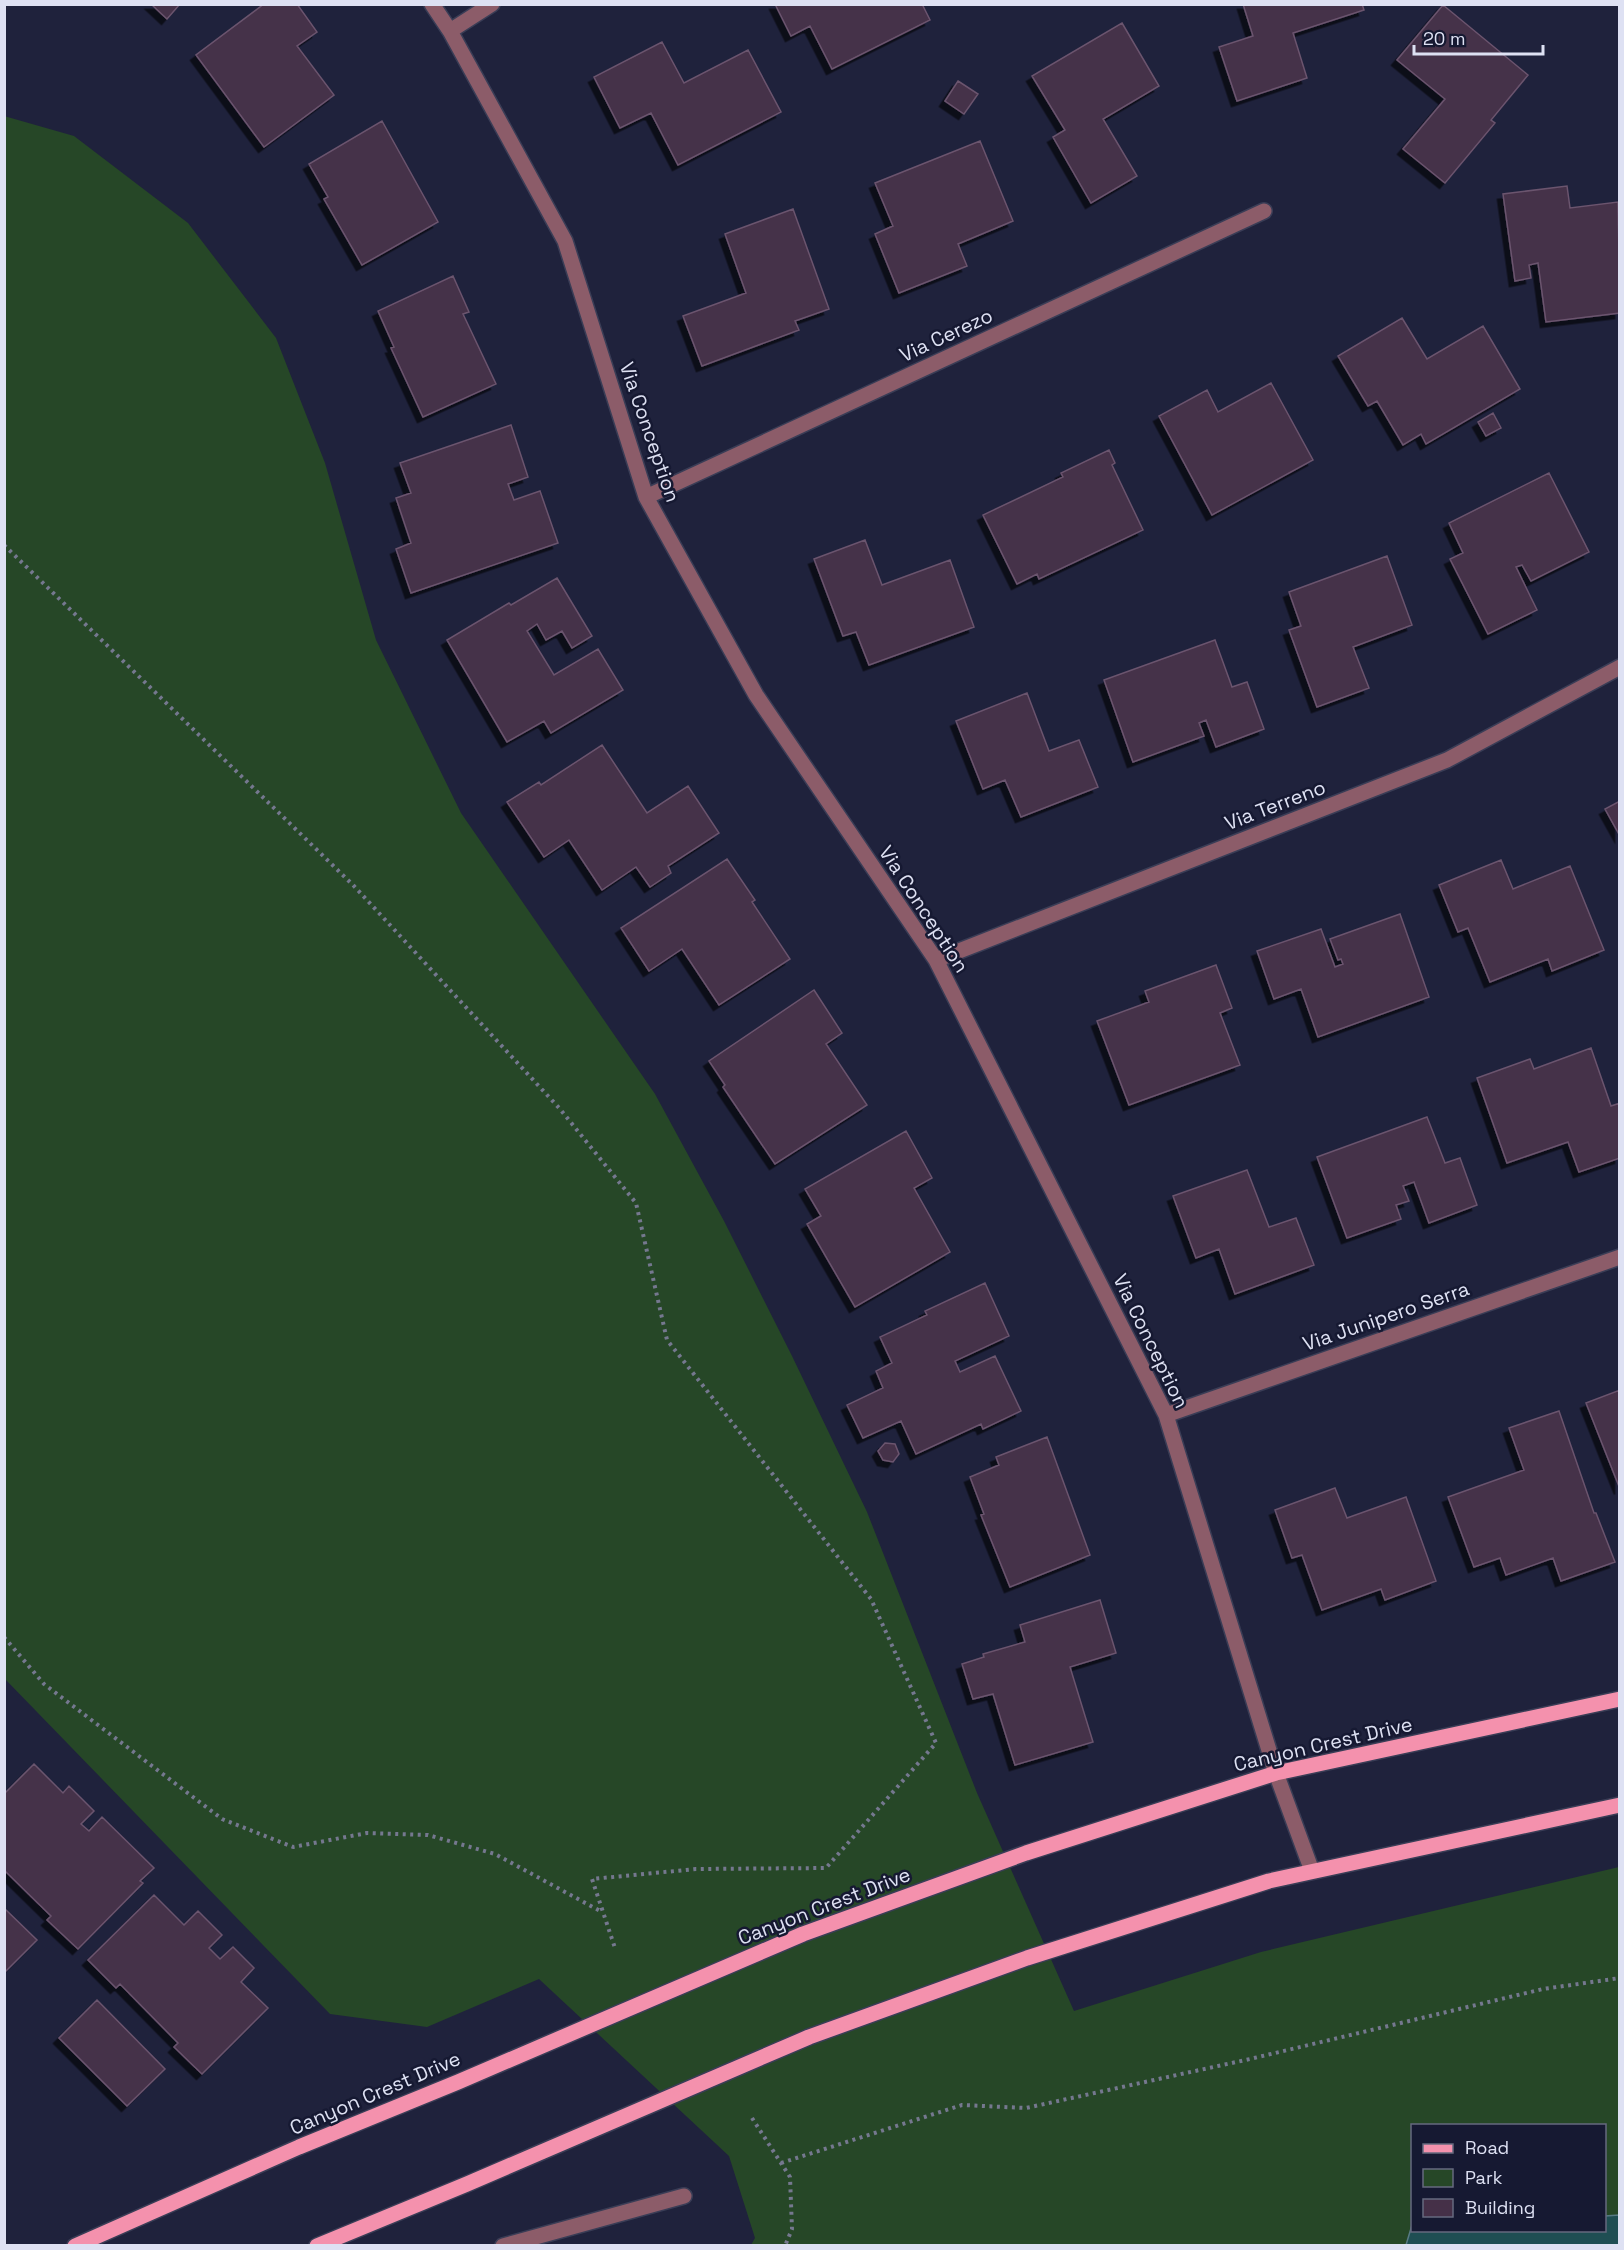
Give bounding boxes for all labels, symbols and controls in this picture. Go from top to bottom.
scale bar [1414,18,1543,56]
text: 20 m [1423,27,1466,50]
street label: Via Cerezo [895,302,997,368]
street label: Via Conception [614,359,686,505]
street label: Via Terreno [1221,774,1329,836]
street label: Via Conception [873,841,975,977]
street label: Via Conception [1107,1270,1195,1412]
street label: Via Junipero Serra [1299,1275,1473,1357]
street label: Canyon Crest Drive [1231,1711,1415,1777]
street label: Canyon Crest Drive [734,1861,914,1951]
street label: Canyon Crest Drive [286,2045,464,2141]
legend [1411,2124,1606,2232]
text: Road [1465,2136,1509,2159]
text: Park [1465,2166,1503,2189]
text: Building [1465,2196,1535,2219]

